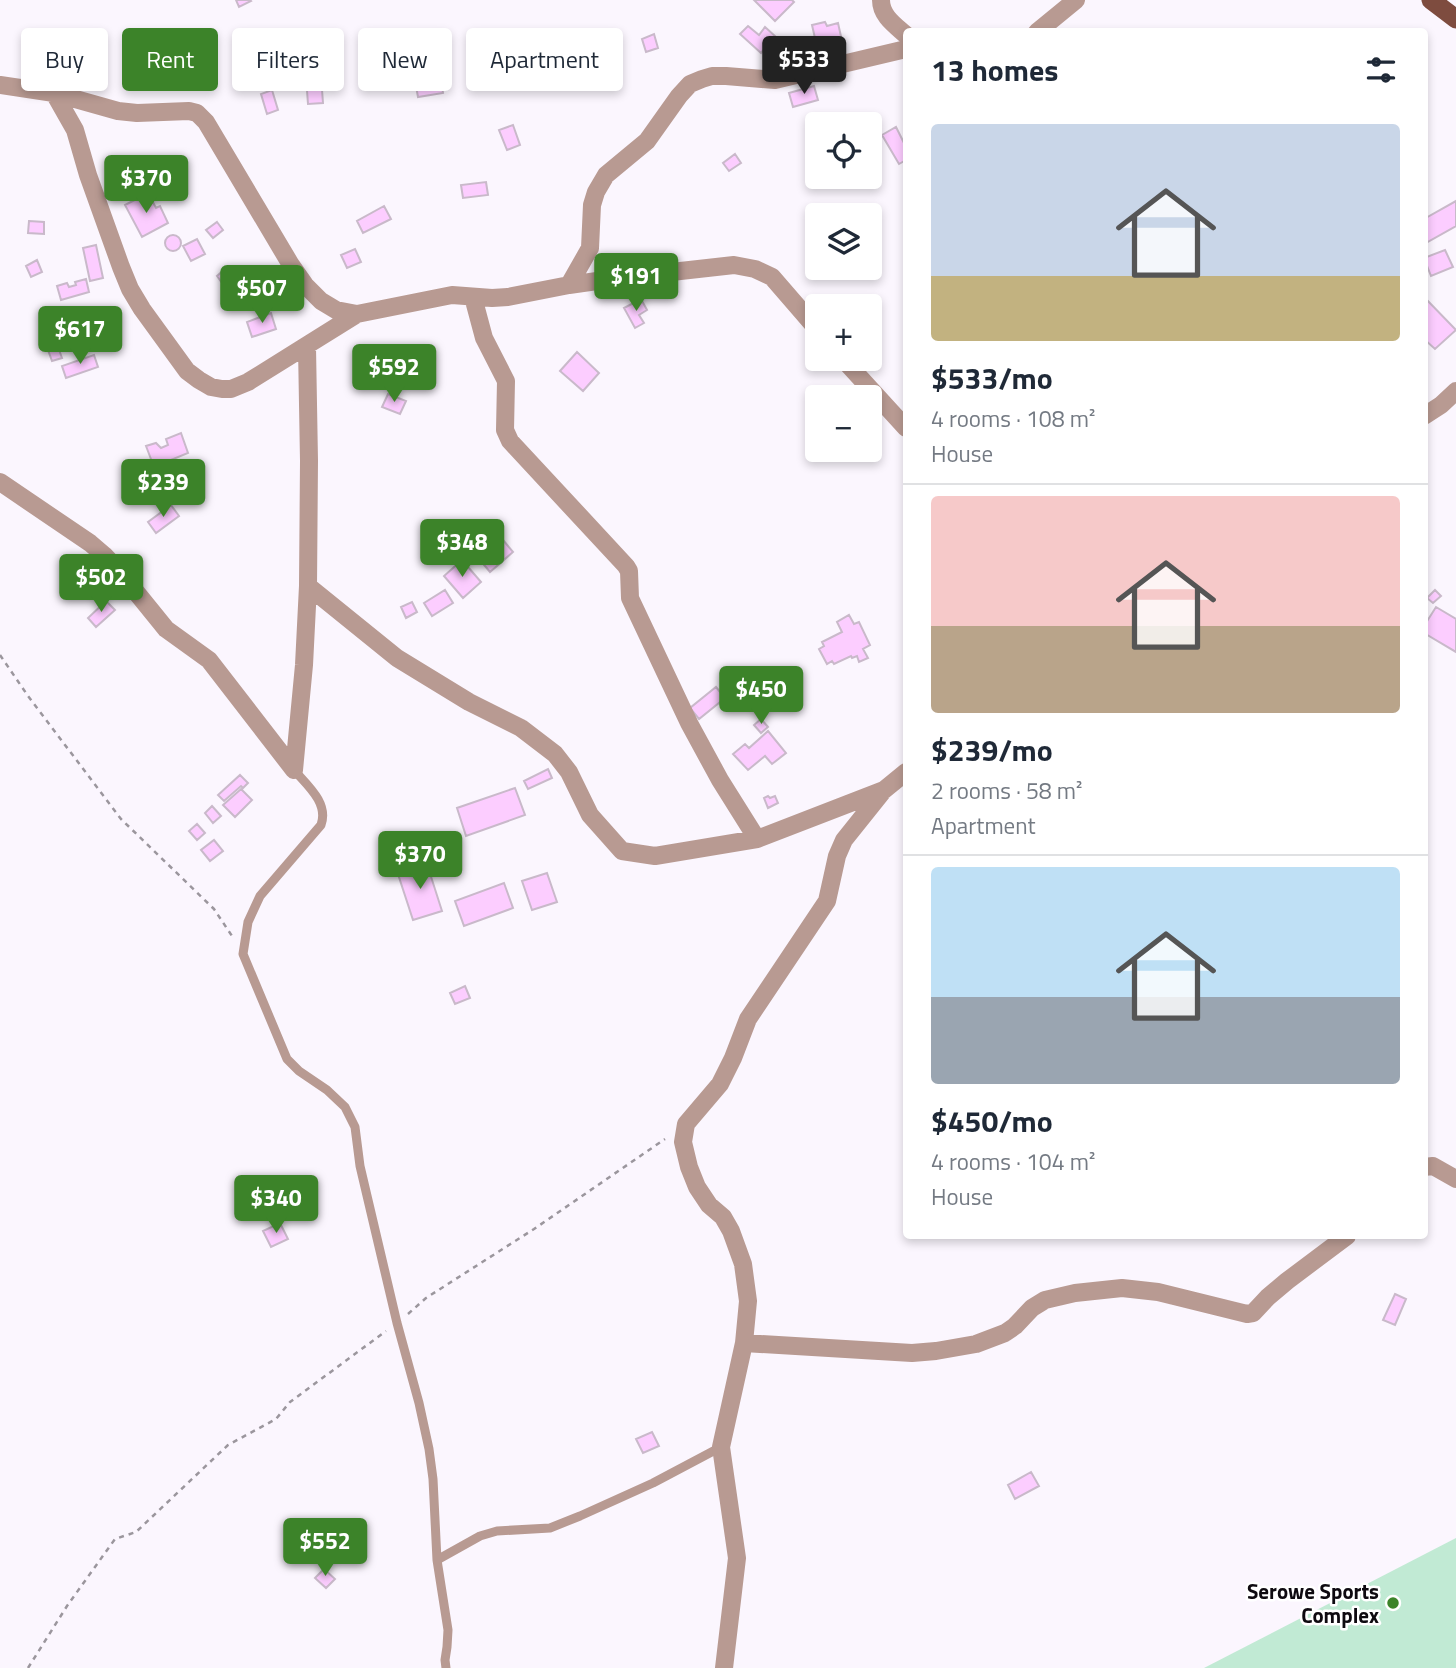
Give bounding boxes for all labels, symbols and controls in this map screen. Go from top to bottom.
chip: Buy [21,28,108,91]
chip: Rent [122,28,218,91]
chip: Filters [232,28,344,91]
chip: New [358,28,452,91]
chip: Apartment [466,28,623,91]
pin: $533 [763,36,845,96]
text: $533 [778,41,830,76]
text: 13 homes [931,47,1058,93]
icon: filters [1362,51,1400,89]
map controls [805,112,882,462]
button: locate [805,112,882,189]
pin: $370 [105,156,187,215]
text: $370 [120,160,172,195]
icon: home [1103,170,1229,296]
button: layers [805,203,882,280]
pin: $191 [595,254,677,313]
text: $191 [610,258,662,293]
pin: $507 [221,266,303,325]
text: $507 [236,270,288,305]
button: + [805,294,882,371]
pin: $617 [39,306,121,366]
text: $617 [54,311,106,346]
pin: $592 [353,344,435,404]
text: $592 [368,349,420,384]
text: $533/mo [931,355,1053,401]
button: − [805,385,882,462]
text: 4 rooms · 108 m² [931,401,1095,436]
text: House [931,436,993,471]
pin: $239 [122,460,204,519]
text: $239 [137,464,189,499]
pin: $348 [421,520,503,579]
text: $348 [436,524,488,559]
icon: home [1103,542,1229,668]
pin: $502 [60,554,142,614]
text: $502 [75,559,127,594]
pin: $450 [720,666,802,726]
text: $450 [735,671,787,706]
text: $239/mo [931,727,1053,773]
text: 2 rooms · 58 m² [931,773,1082,808]
text: Apartment [931,808,1036,843]
pin: $370 [379,832,461,891]
text: $370 [394,836,446,871]
icon: home [1103,913,1229,1039]
text: $450/mo [931,1098,1053,1144]
text: 4 rooms · 104 m² [931,1144,1095,1179]
pin: $340 [235,1176,317,1235]
text: House [931,1179,993,1214]
text: $340 [250,1180,302,1215]
pin: $552 [284,1518,366,1578]
text: $552 [299,1523,351,1558]
place label: Serowe Sports Complex [1247,1575,1379,1631]
marker: Serowe Sports Complex [1385,1595,1401,1611]

